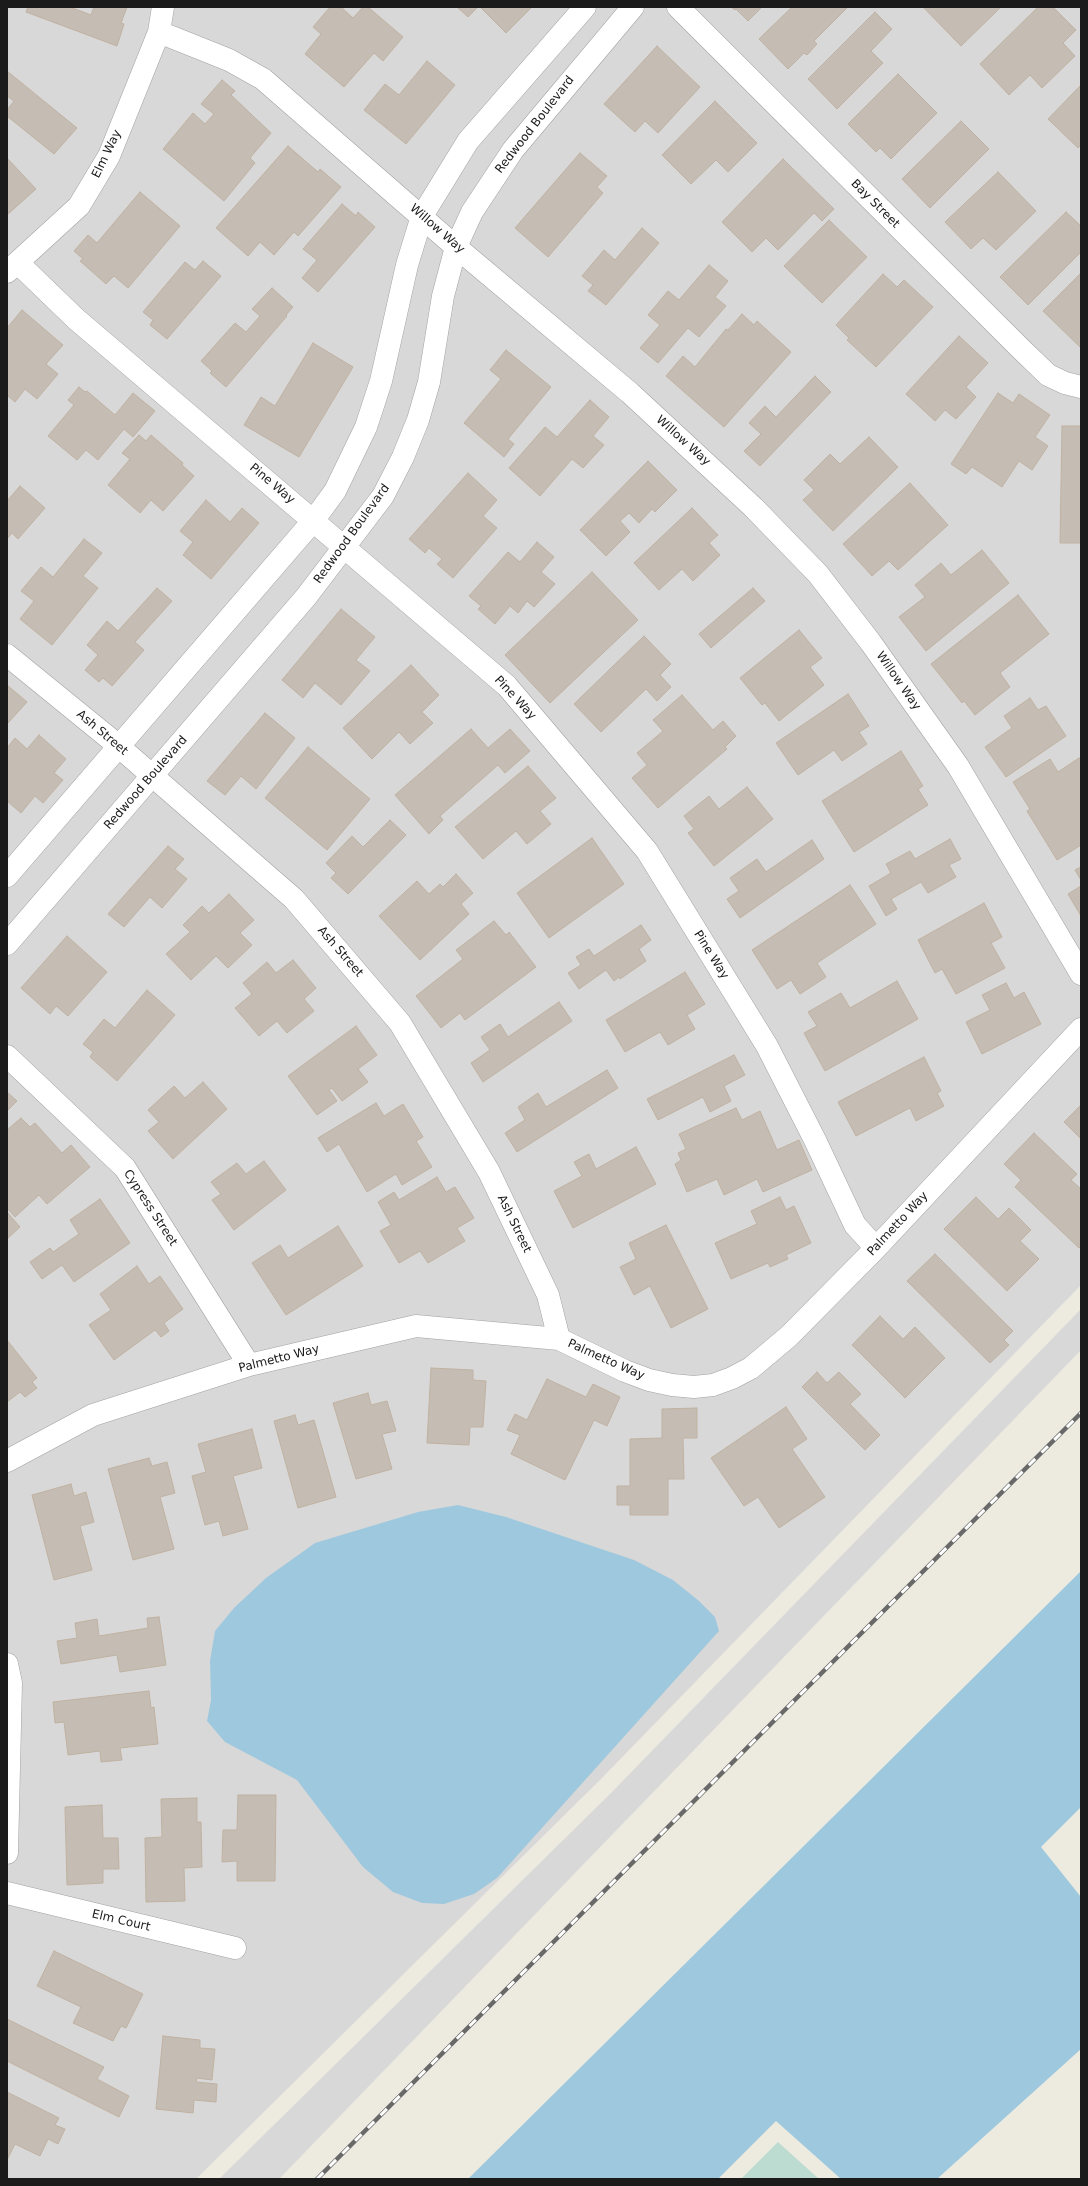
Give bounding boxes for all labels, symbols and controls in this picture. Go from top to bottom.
street label: Redwood Boulevard [493,74,577,176]
street label: Elm Way [89,127,125,181]
street label: Bay Street [848,177,902,231]
street label: Willow Way [407,201,467,257]
street label: Willow Way [653,413,713,469]
street label: Pine Way [246,461,298,507]
street label: Redwood Boulevard [311,481,393,587]
street label: Willow Way [873,649,923,713]
street label: Pine Way [491,673,539,723]
street label: Ash Street [73,707,131,759]
street label: Redwood Boulevard [101,733,191,833]
street label: Ash Street [314,924,366,980]
street label: Pine Way [690,928,732,982]
street label: Cypress Street [120,1167,180,1249]
street label: Palmetto Way [865,1189,931,1259]
street label: Ash Street [494,1193,534,1255]
street label: Palmetto Way [565,1337,647,1383]
street label: Palmetto Way [237,1342,321,1376]
street label: Elm Court [90,1907,152,1935]

